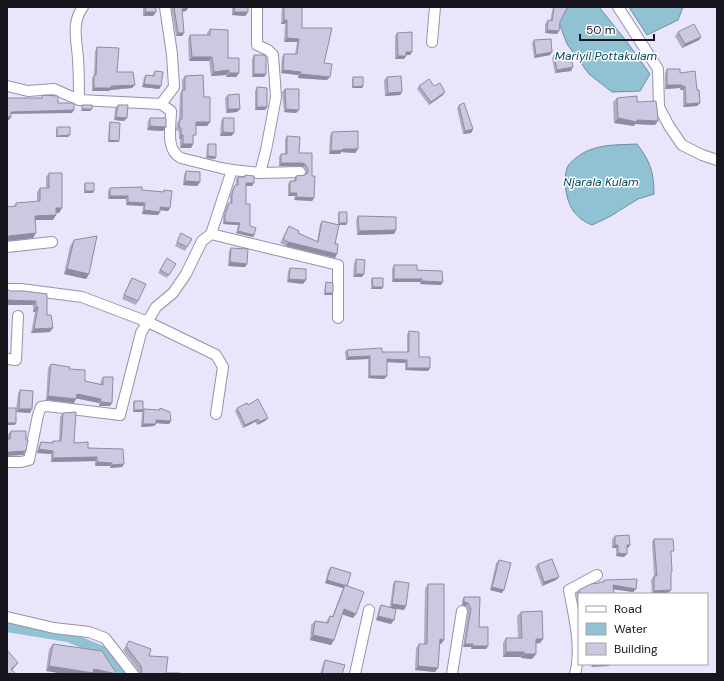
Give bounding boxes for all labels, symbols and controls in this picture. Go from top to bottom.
scale bar [580,16,654,42]
text: 50 m [586,22,615,38]
water label: Mariyil Pottakulam [555,48,658,64]
water label: Njarala Kulam [563,174,639,190]
legend [578,593,708,665]
text: Road [614,601,642,617]
text: Water [614,621,648,637]
text: Building [614,641,658,657]

